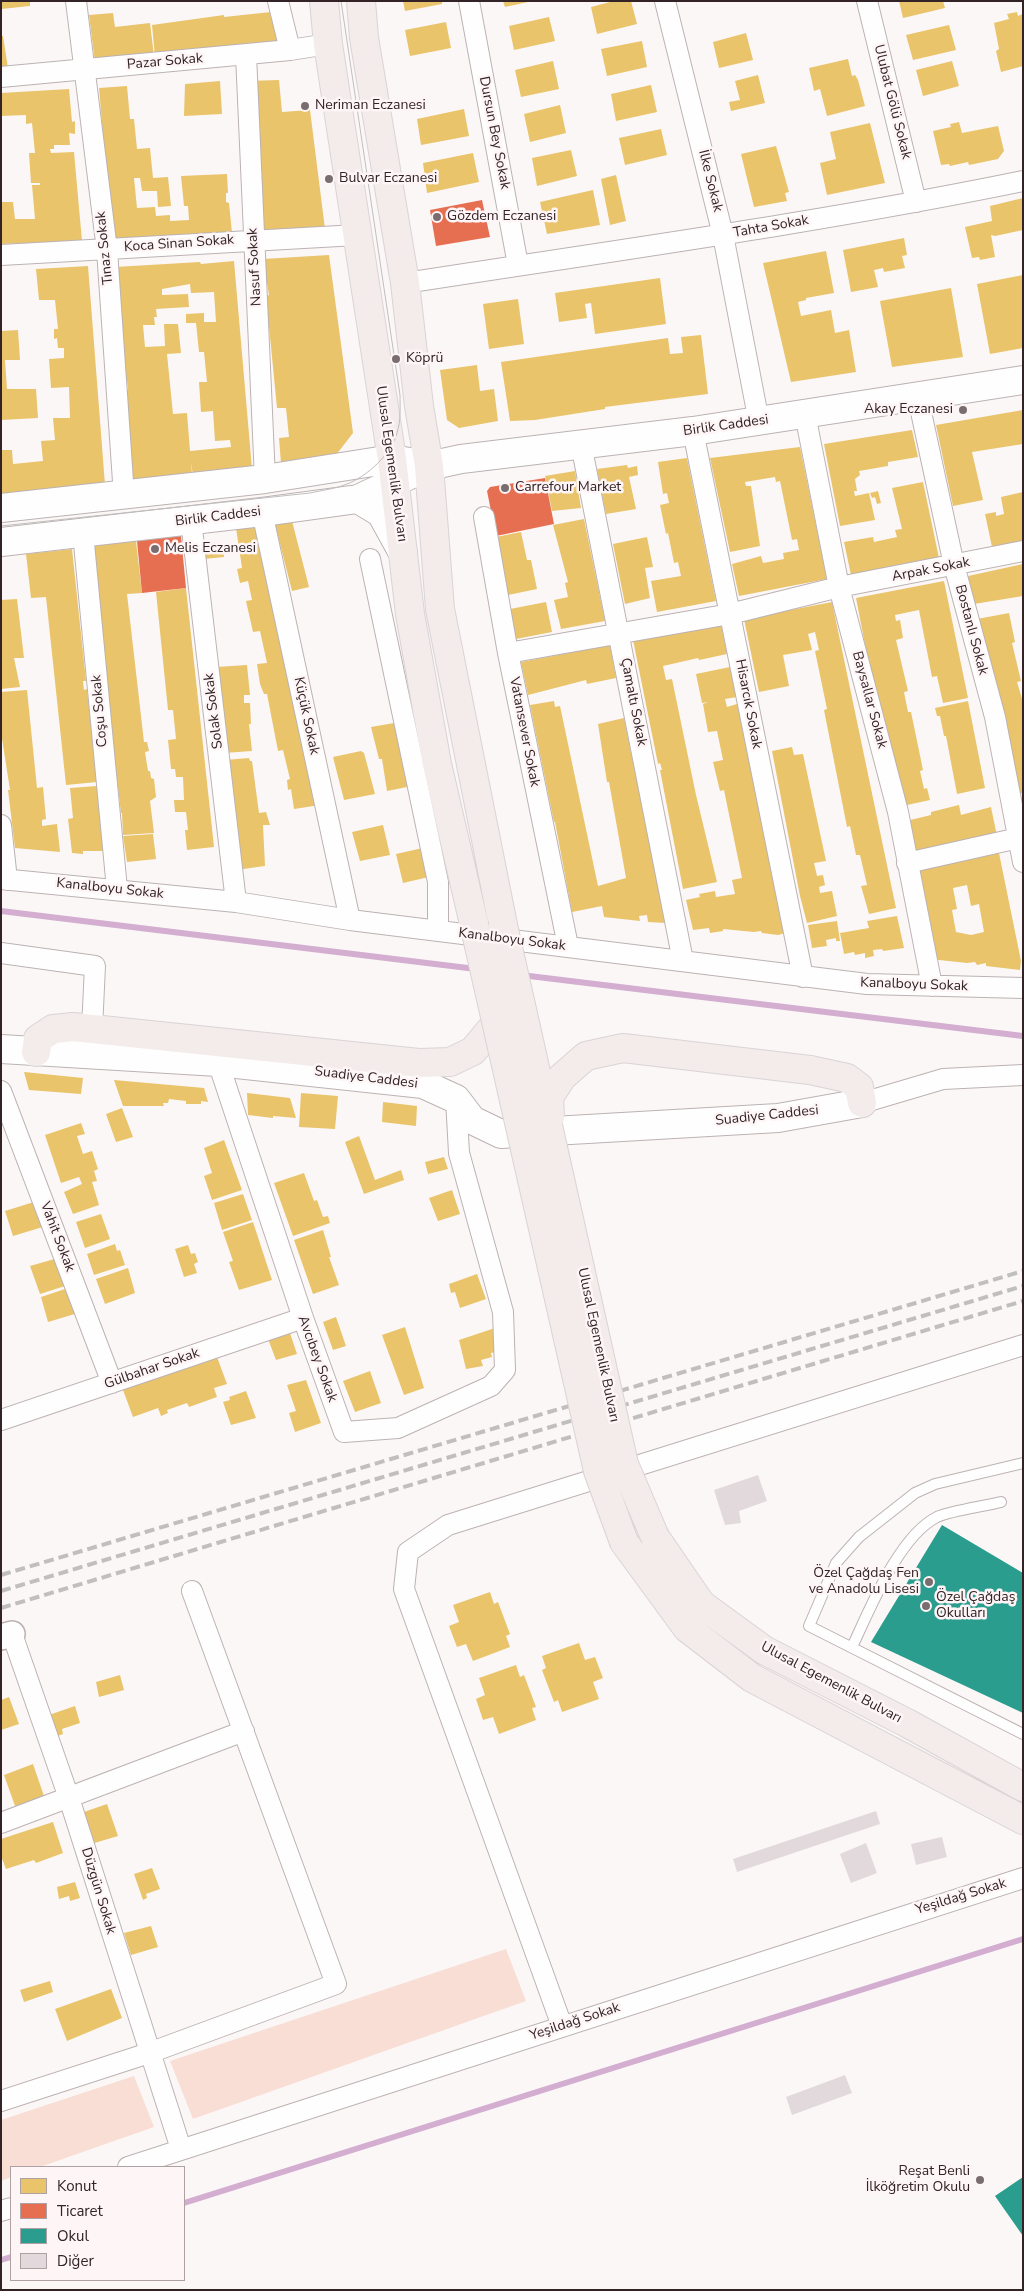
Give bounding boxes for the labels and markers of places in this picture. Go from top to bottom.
place label: Neriman Eczanesi [315,98,426,114]
marker: Neriman Eczanesi [299,100,311,112]
place label: Bulvar Eczanesi [339,171,437,187]
marker: Bulvar Eczanesi [323,173,335,185]
place label: Gözdem Eczanesi [447,209,556,225]
marker: Gözdem Eczanesi [431,211,443,223]
place label: Köprü [406,351,443,367]
marker: Köprü [390,353,402,365]
place label: Akay Eczanesi [864,402,953,418]
marker: Akay Eczanesi [957,404,969,416]
place label: Carrefour Market [515,480,621,496]
marker: Carrefour Market [499,482,511,494]
place label: Melis Eczanesi [165,541,256,557]
marker: Melis Eczanesi [149,543,161,555]
place label: Özel Çağdaş Fen ve Anadolu Lisesi [809,1566,919,1598]
marker: Özel Çağdaş Fen ve Anadolu Lisesi [923,1576,935,1588]
place label: Özel Çağdaş Okulları [936,1590,1015,1622]
marker: Özel Çağdaş Okulları [920,1600,932,1612]
place label: Reşat Benli İlköğretim Okulu [866,2164,970,2196]
marker: Reşat Benli İlköğretim Okulu [974,2174,986,2186]

